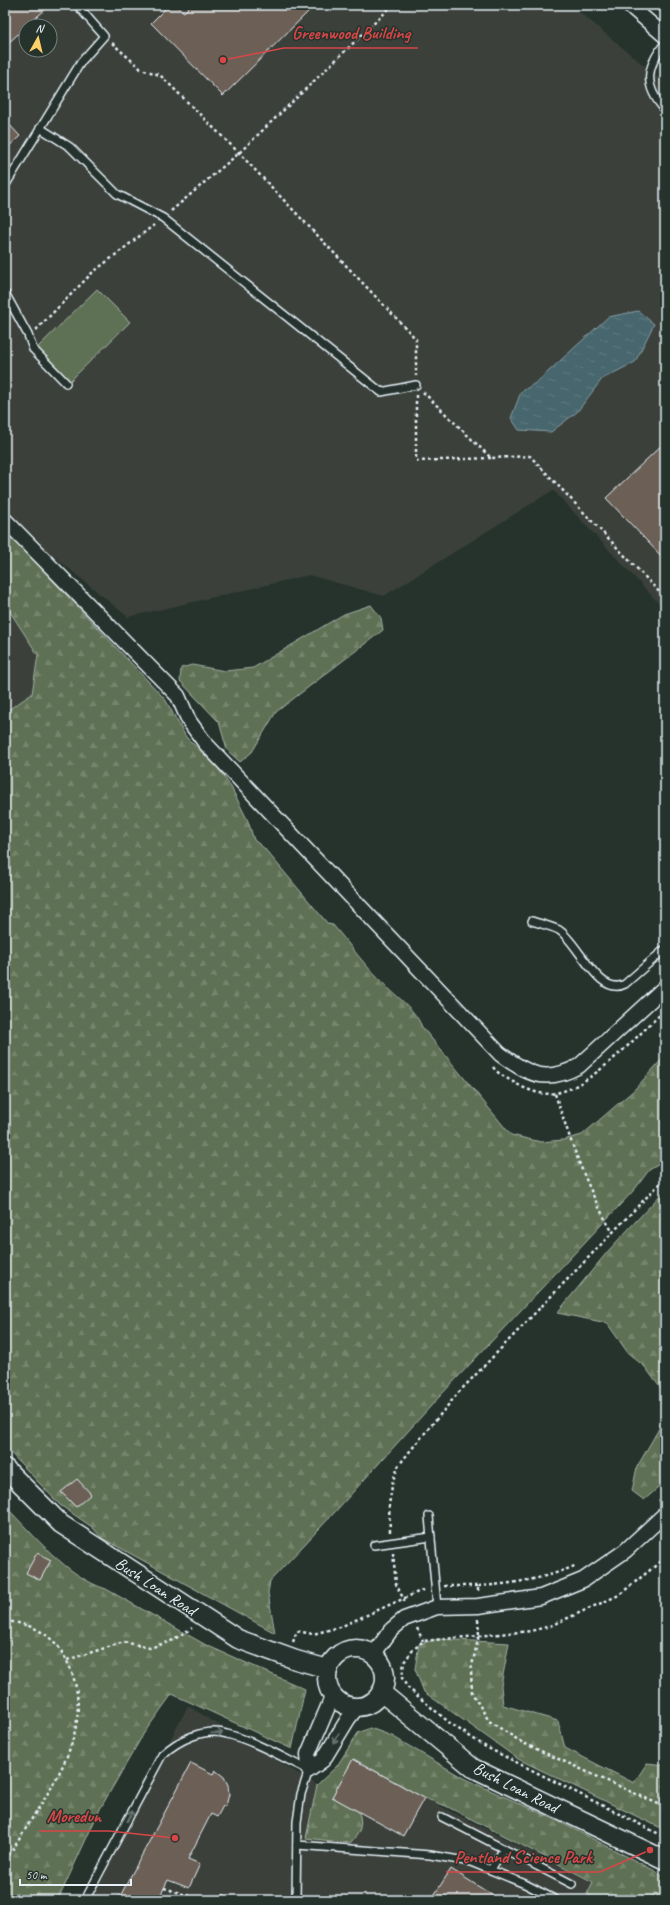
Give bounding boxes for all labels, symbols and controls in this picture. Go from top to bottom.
north arrow [18,18,58,58]
callout: Greenwood Building [284,18,418,48]
text: N [35,21,46,36]
text: Greenwood Building [292,22,412,44]
street label: Bush Loan Road [111,1552,202,1622]
one-way arrow [210,1730,223,1737]
one-way arrow [331,1732,339,1744]
street label: Bush Loan Road [470,1757,564,1819]
callout: Moredun [39,1801,109,1831]
text: Moredun [47,1805,103,1827]
one-way arrow [127,1810,134,1822]
callout: Pentland Science Park [446,1842,600,1872]
text: Pentland Science Park [454,1846,594,1868]
scale bar [20,1861,131,1887]
text: 50 m [26,1867,48,1883]

